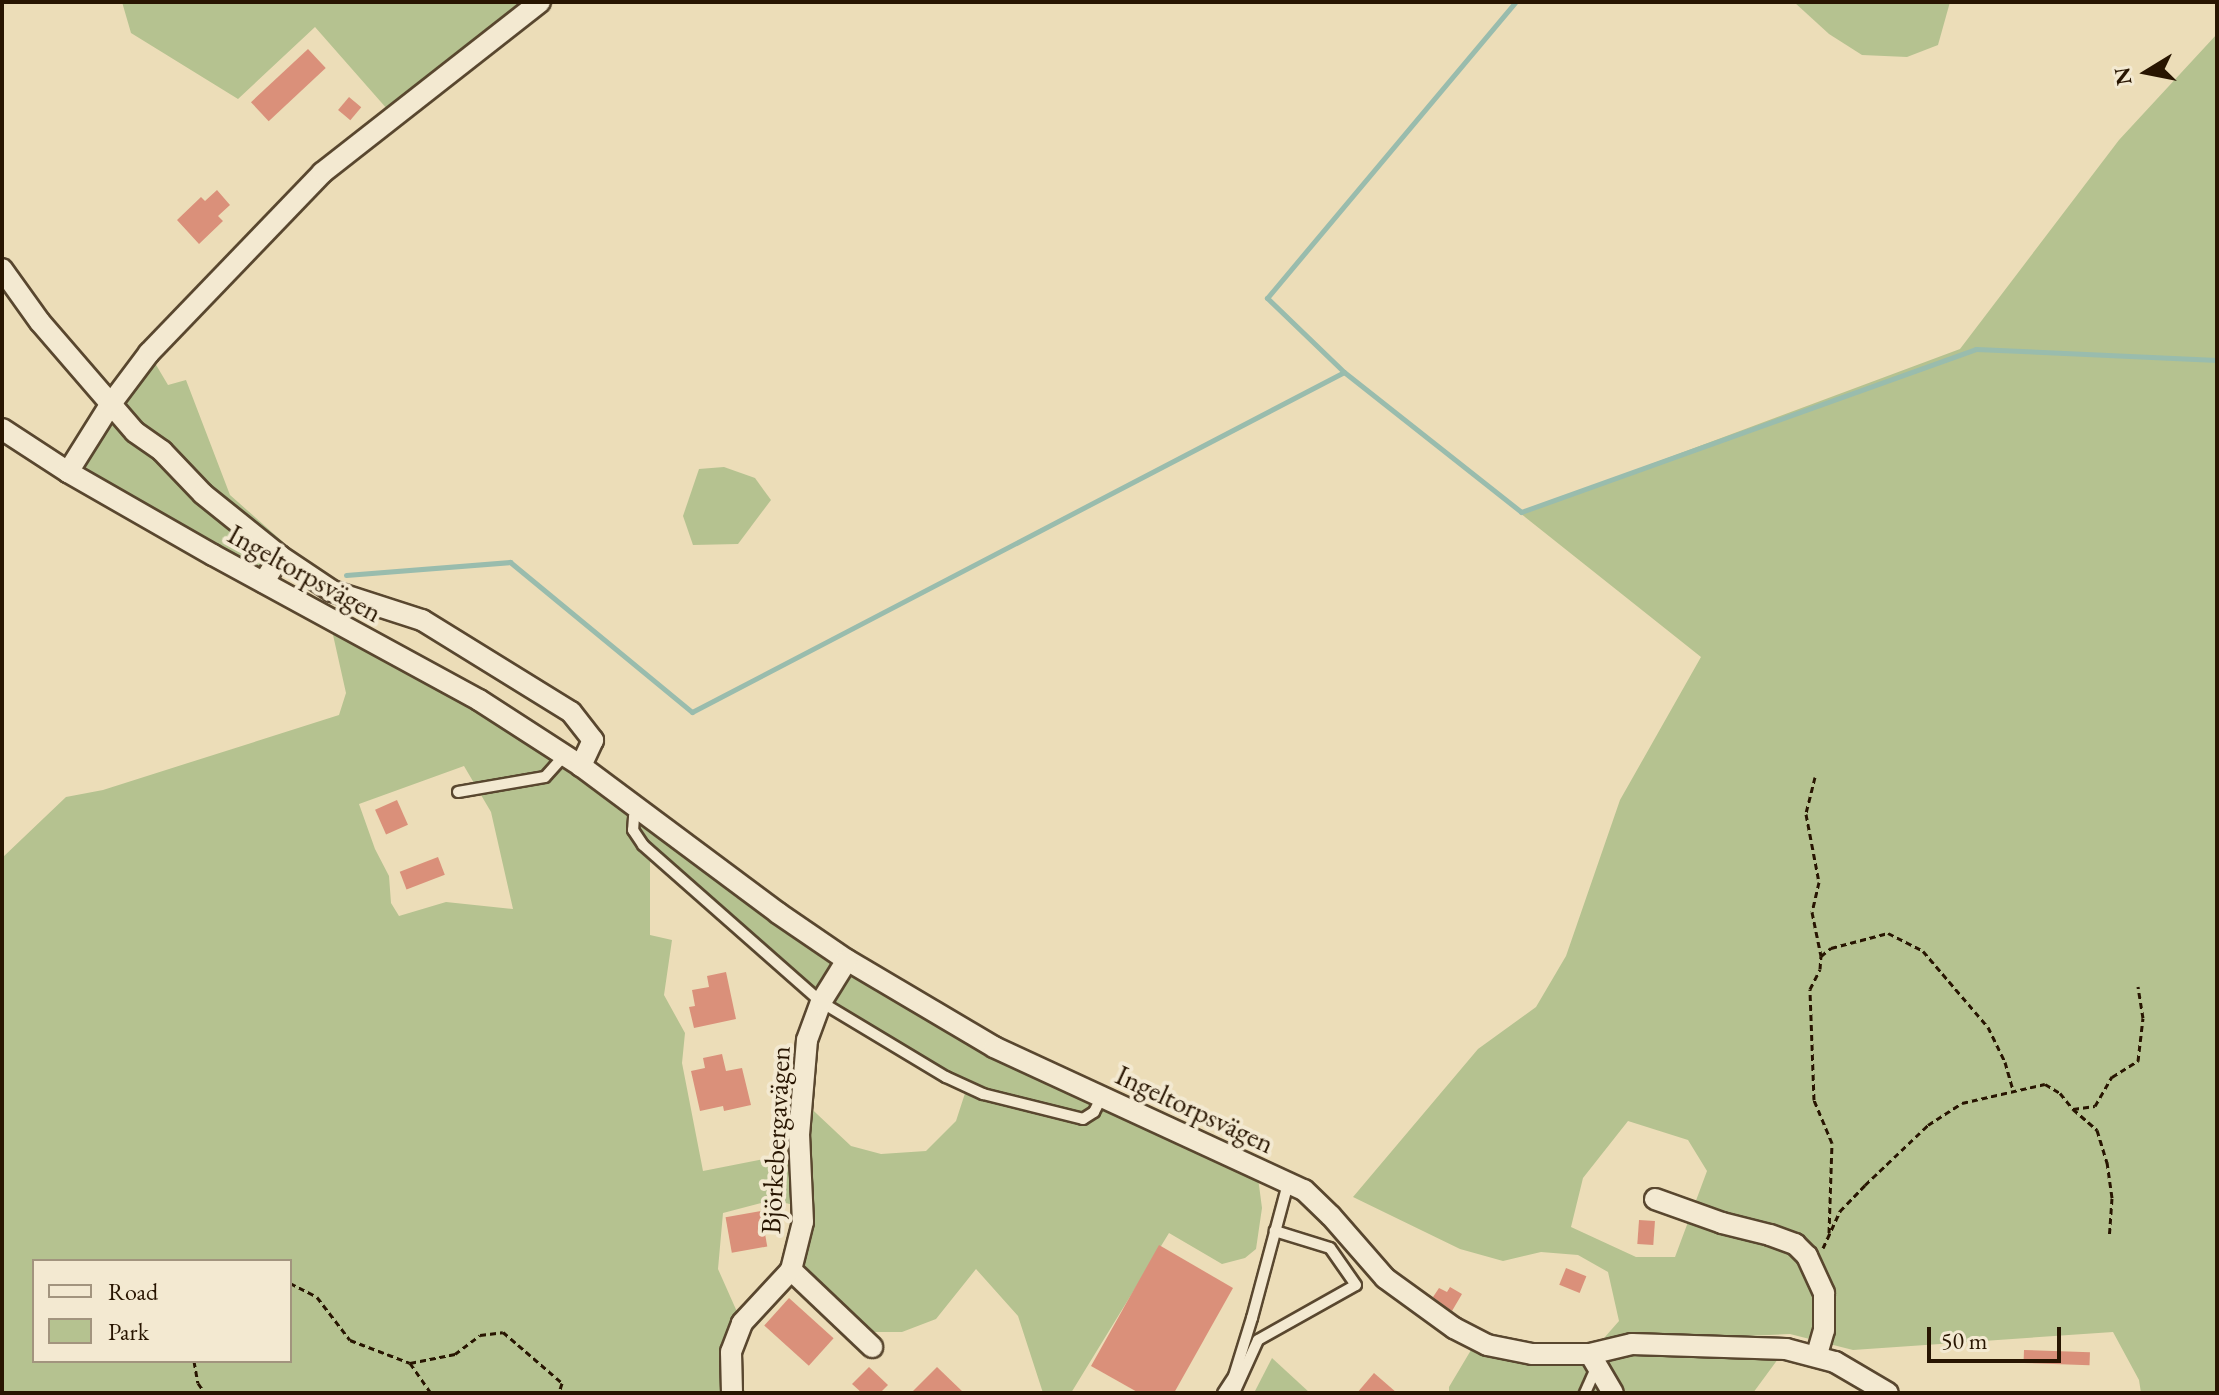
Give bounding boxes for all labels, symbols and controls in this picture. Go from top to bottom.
north arrow [2107,32,2187,112]
text: N [2107,65,2139,88]
street label: Ingeltorpsvägen [222,517,388,629]
street label: Björkebergavägen [753,1045,797,1235]
street label: Ingeltorpsvägen [1111,1058,1279,1160]
legend [32,1259,292,1363]
text: Road [108,1276,158,1307]
scale bar [1931,1311,2065,1361]
text: Park [108,1316,149,1347]
text: 50 m [1941,1325,1988,1356]

